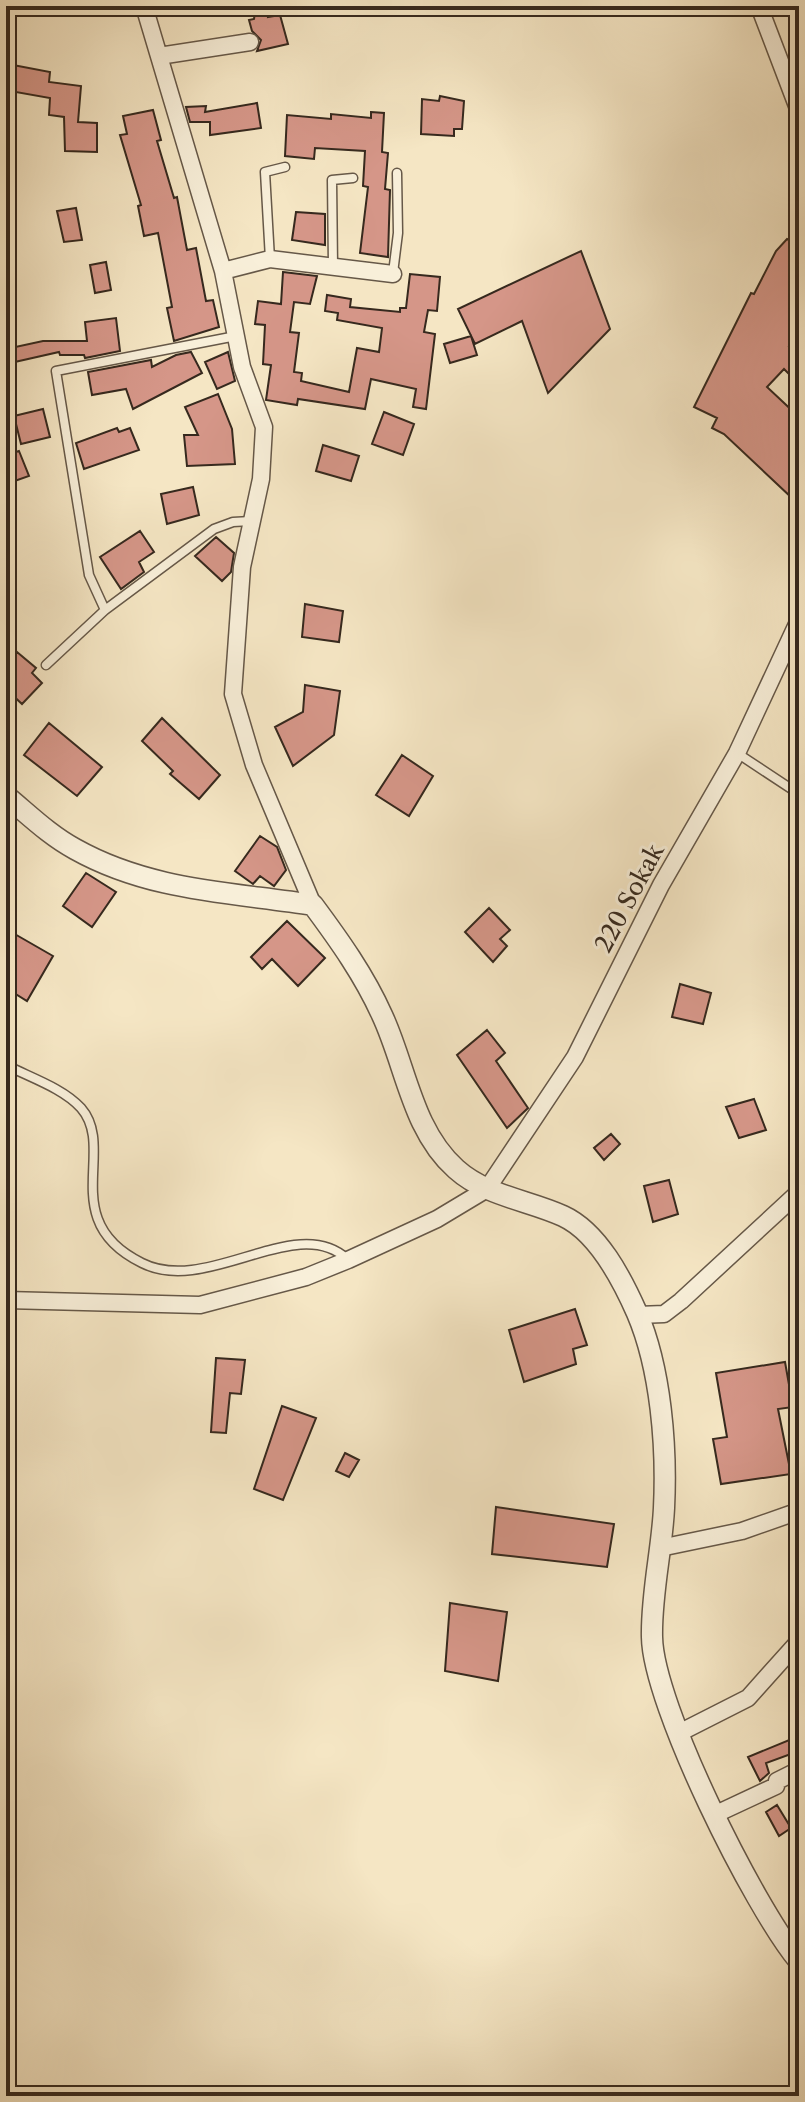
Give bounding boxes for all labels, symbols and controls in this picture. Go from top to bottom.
street label: 220 Sokak [588,838,670,957]

